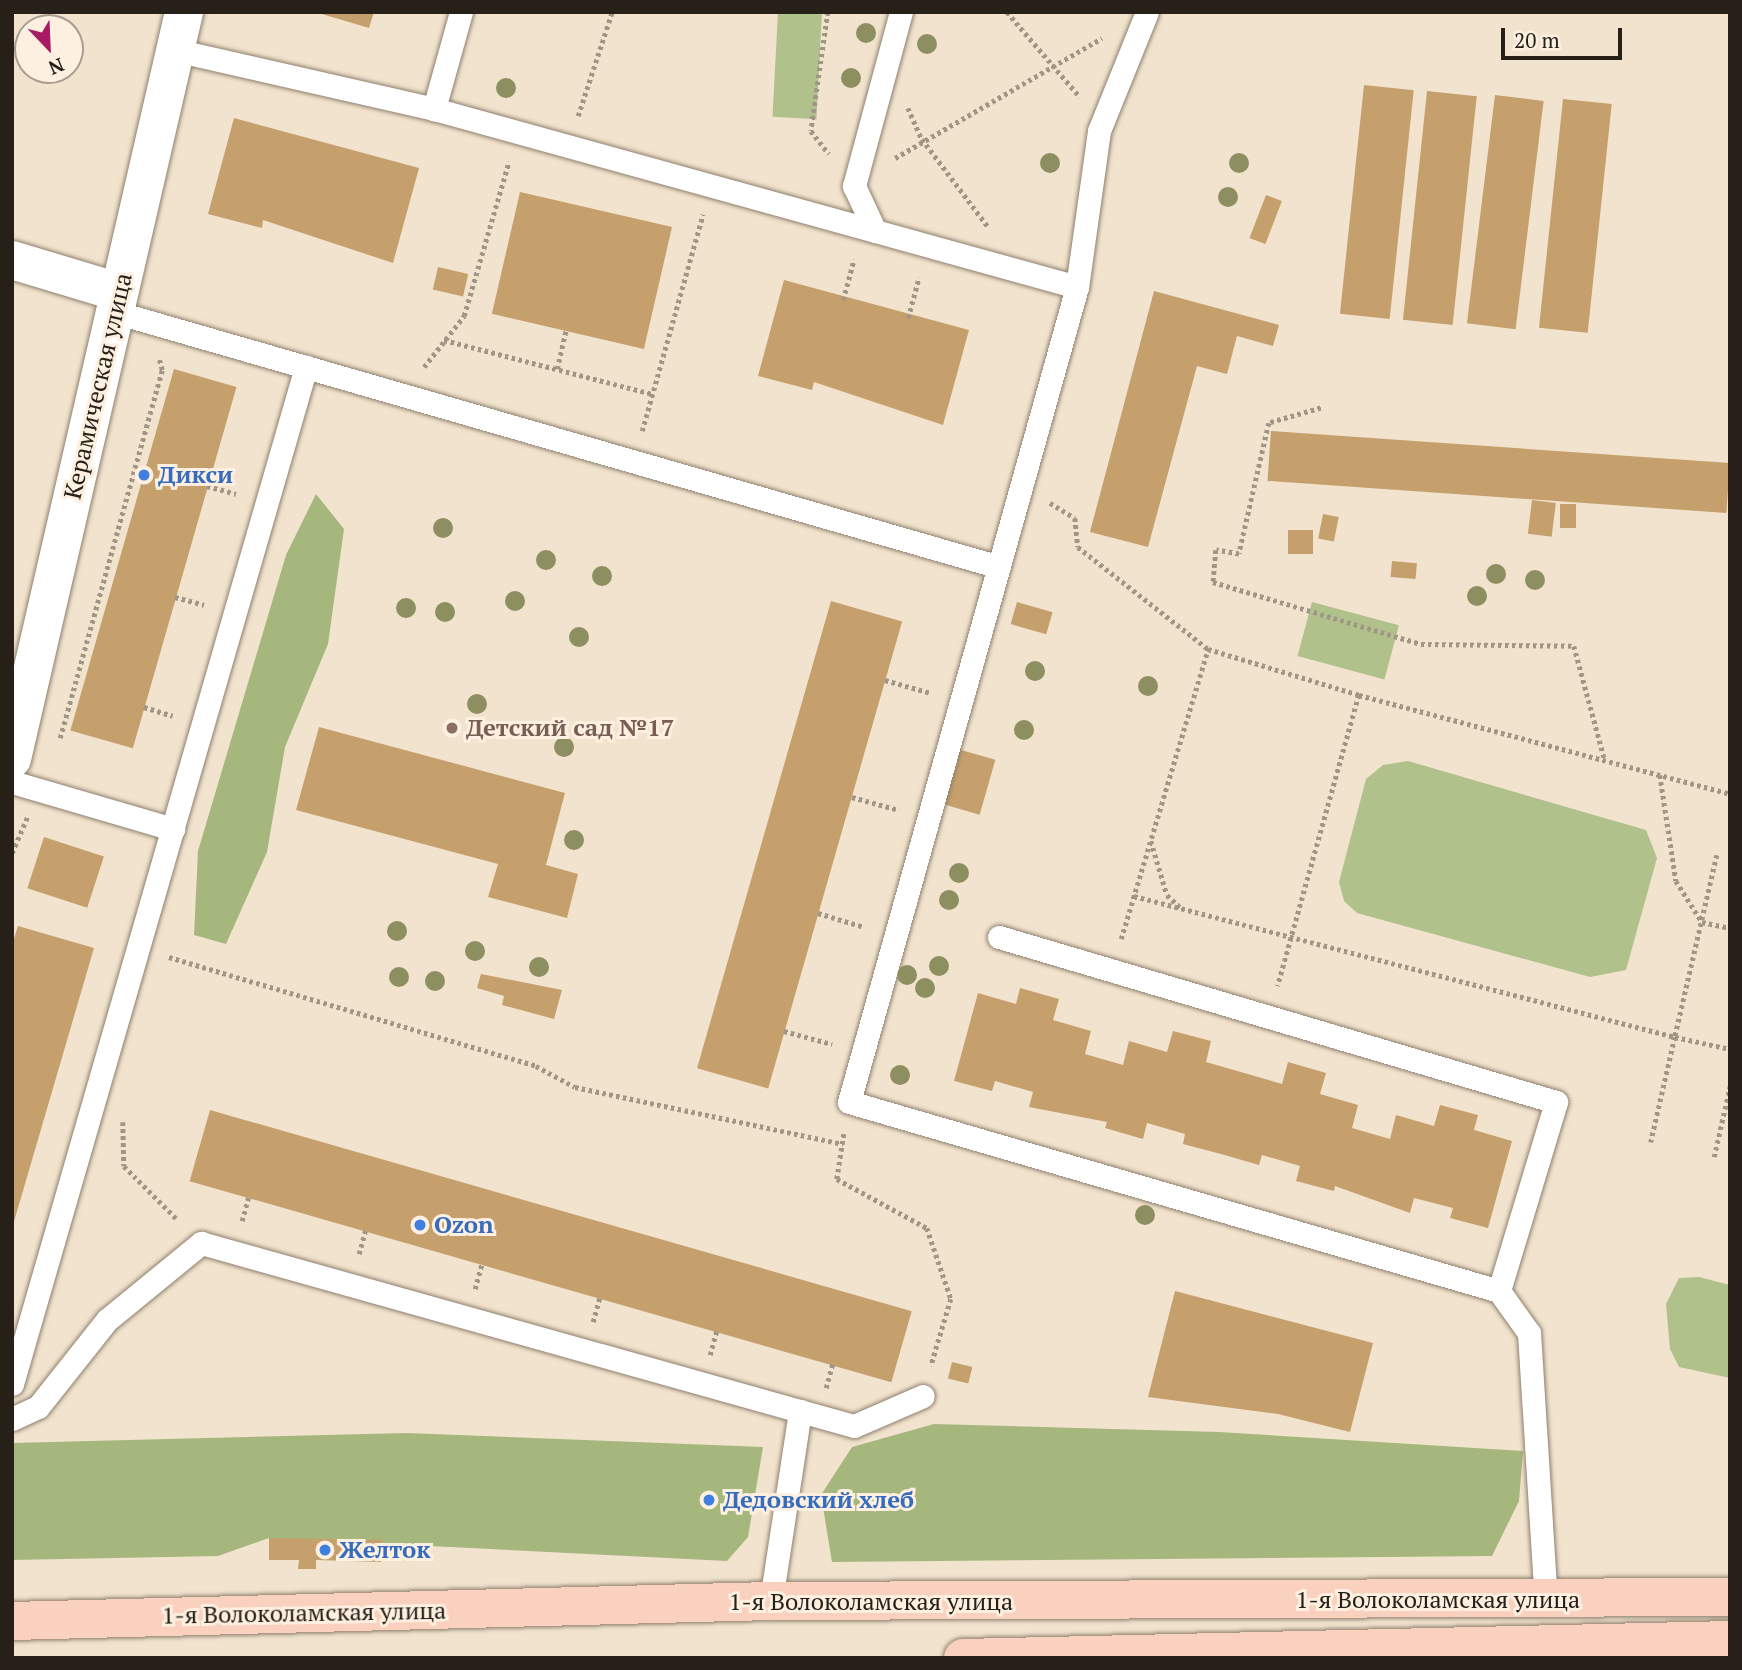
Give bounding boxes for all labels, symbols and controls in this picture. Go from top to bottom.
north arrow [14,14,84,84]
scale bar [1504,14,1625,58]
text: 20 m [1514,26,1560,54]
text: N [45,53,68,81]
street label: Керамическая улица [58,270,138,502]
place label: Дикси [158,461,233,489]
marker: Дикси [136,467,152,483]
place label: Детский сад №17 [466,714,674,742]
marker: Детский сад №17 [444,720,460,736]
place label: Ozon [434,1211,493,1239]
marker: Ozon [412,1217,428,1233]
place label: Дедовский хлеб [723,1486,914,1514]
marker: Дедовский хлеб [701,1492,717,1508]
place label: Желток [339,1536,431,1564]
marker: Желток [317,1542,333,1558]
street label: 1-я Волоколамская улица [1296,1586,1580,1614]
street label: 1-я Волоколамская улица [729,1588,1013,1616]
street label: 1-я Волоколамская улица [162,1596,446,1630]

